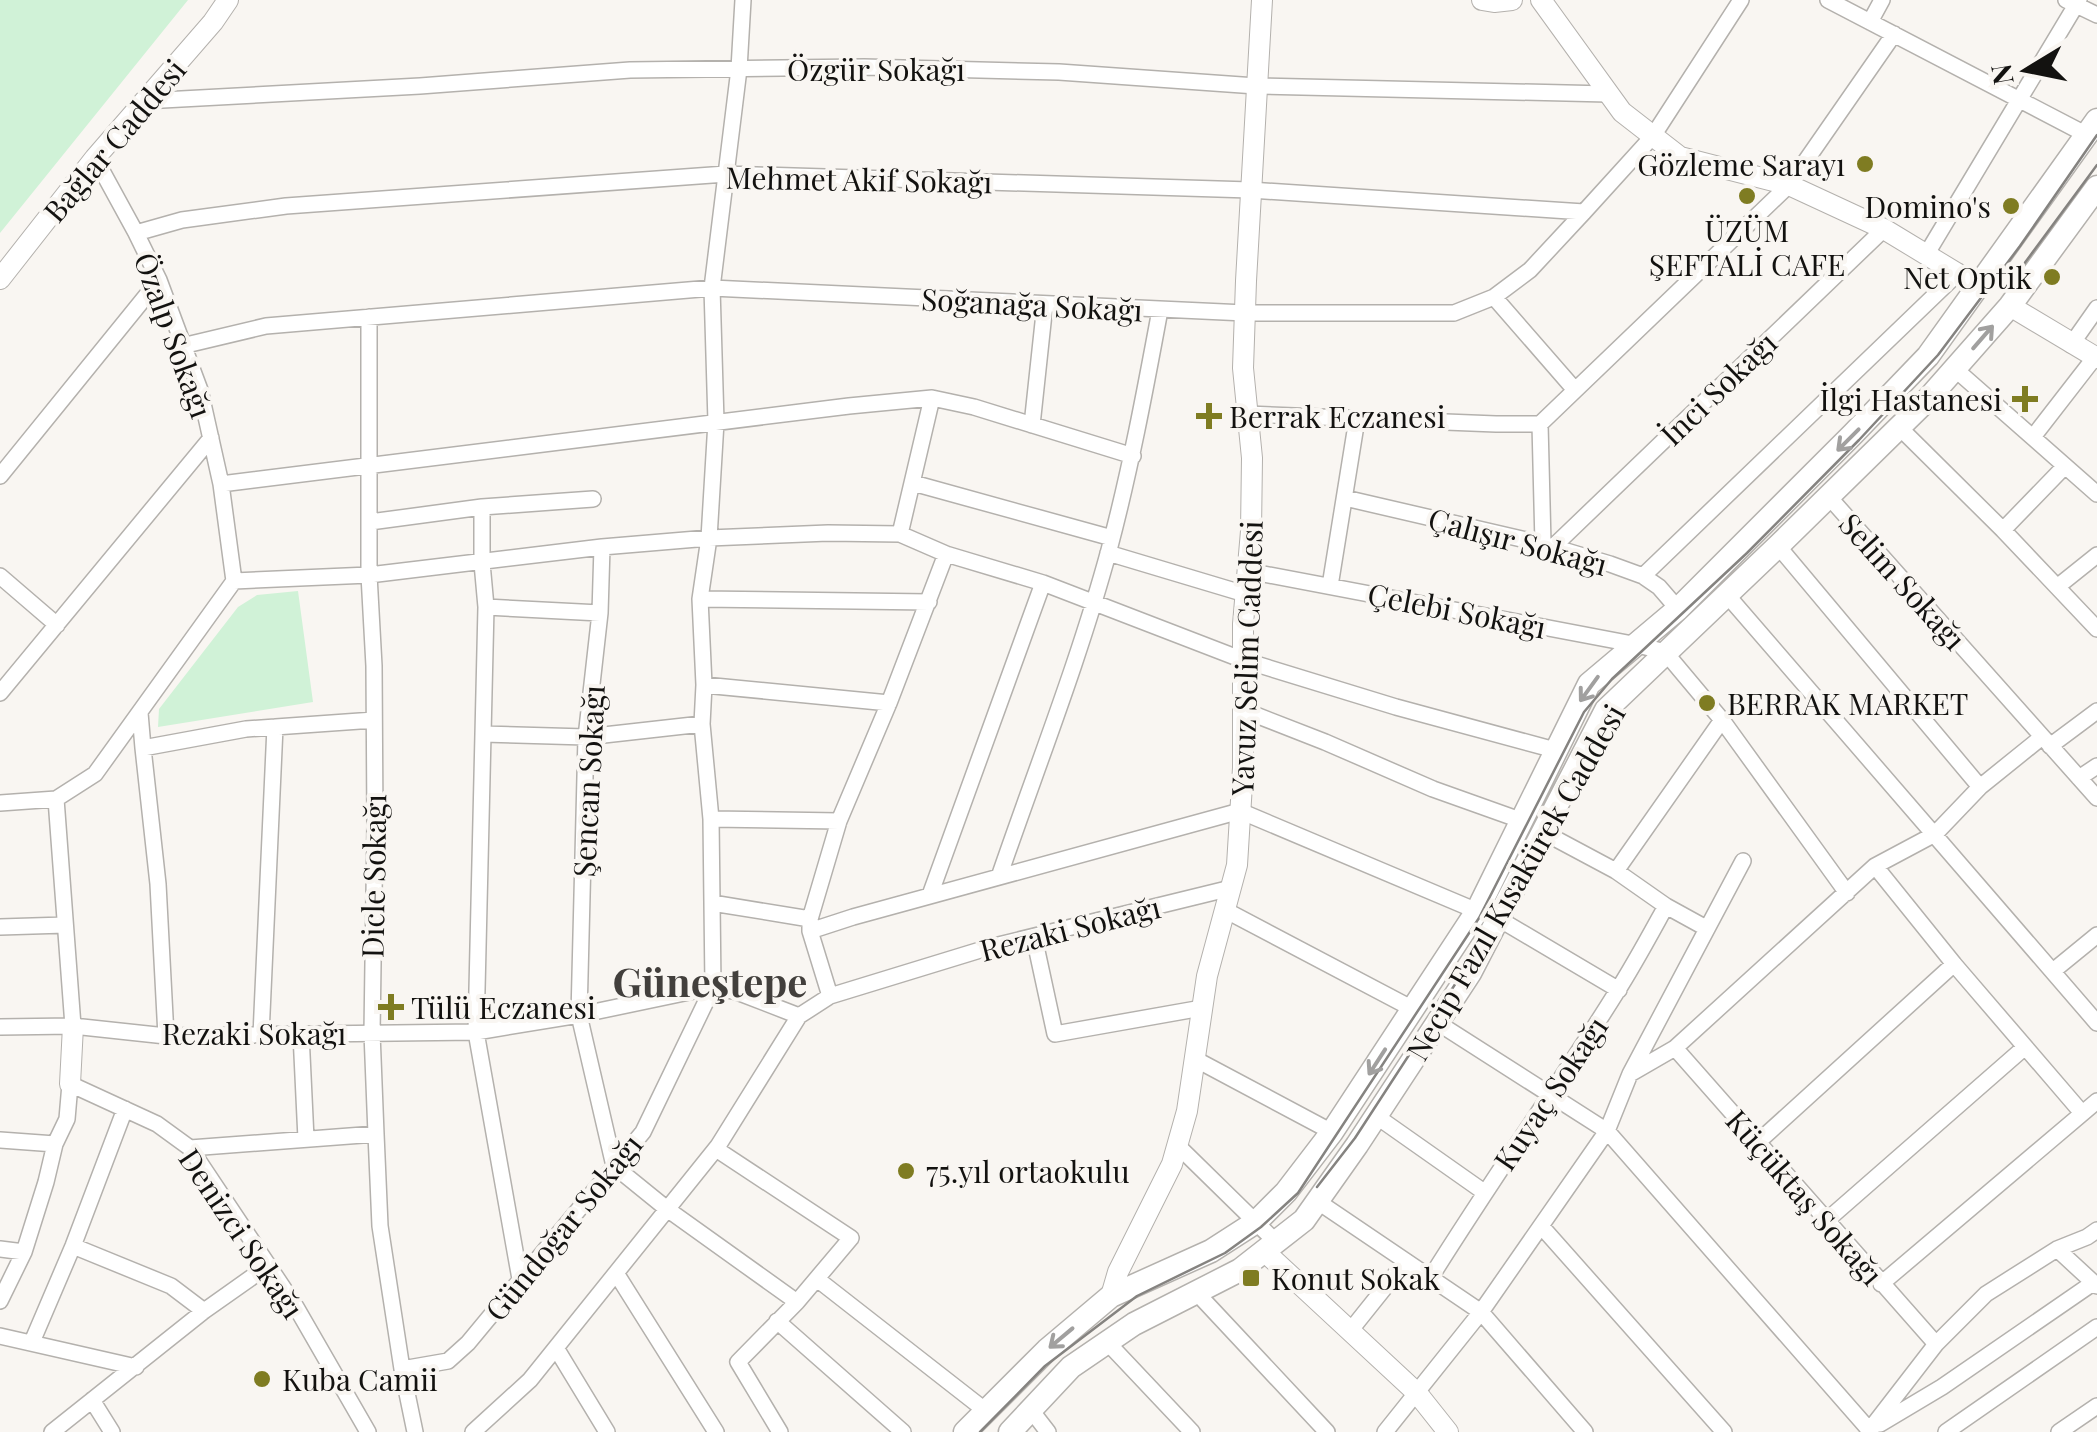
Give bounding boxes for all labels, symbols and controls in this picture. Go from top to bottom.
north arrow [1977,20,2077,120]
street label: Özgür Sokağı [787,49,965,89]
street label: Bağlar Caddesi [34,50,194,230]
text: N [1981,61,2021,88]
place label: Gözleme Sarayı [1637,144,1845,184]
marker: Gözleme Sarayı [1854,153,1876,175]
street label: Mehmet Akif Sokağı [725,157,993,201]
marker: ÜZÜM ŞEFTALİ CAFE [1736,185,1758,207]
place label: Domino's [1865,186,1991,226]
marker: Domino's [2000,195,2022,217]
place label: ÜZÜM ŞEFTALİ CAFE [1649,210,1845,284]
street label: Özalp Sokağı [126,247,222,423]
place label: Net Optik [1903,257,2032,297]
marker: Net Optik [2041,266,2063,288]
street label: Soğanağa Sokağı [920,278,1144,330]
street label: İnci Sokağı [1651,322,1785,453]
one-way arrow [1971,325,1994,350]
place label: İlgi Hastanesi [1819,379,2002,419]
marker: İlgi Hastanesi [2012,386,2038,412]
place label: Berrak Eczanesi [1229,396,1446,436]
marker: Berrak Eczanesi [1198,405,1220,427]
one-way arrow [1836,427,1860,451]
street label: Çalışır Sokağı [1424,498,1612,584]
street label: Selim Sokağı [1831,504,1975,658]
street label: Yavuz Selim Caddesi [1221,520,1271,797]
street label: Çelebi Sokağı [1365,573,1550,647]
one-way arrow [1579,676,1601,702]
place label: BERRAK MARKET [1727,683,1968,723]
street label: Şencan Sokağı [563,684,613,878]
marker: BERRAK MARKET [1696,692,1718,714]
street label: Necip Fazıl Kısakürek Caddesi [1396,697,1634,1067]
street label: Dicle Sokağı [352,793,394,958]
street label: Rezaki Sokağı [976,886,1165,970]
district label: Güneştepe [612,954,808,1007]
place label: Tülü Eczanesi [411,987,596,1027]
marker: Tülü Eczanesi [380,996,402,1018]
street label: Kuyaç Sokağı [1484,1008,1616,1178]
street label: Rezaki Sokağı [162,1013,347,1053]
one-way arrow [1366,1047,1387,1075]
street label: Küçüktaş Sokağı [1718,1101,1892,1293]
street label: Gündoğar Sokağı [475,1125,651,1329]
street label: Denizci Sokağı [170,1140,314,1326]
place label: 75.yıl ortaokulu [926,1151,1130,1191]
marker: 75.yıl ortaokulu [895,1160,917,1182]
place label: Konut Sokak [1271,1258,1440,1298]
marker: Konut Sokak [1240,1267,1262,1289]
one-way arrow [1048,1327,1074,1349]
place label: Kuba Camii [282,1359,438,1399]
marker: Kuba Camii [251,1368,273,1390]

